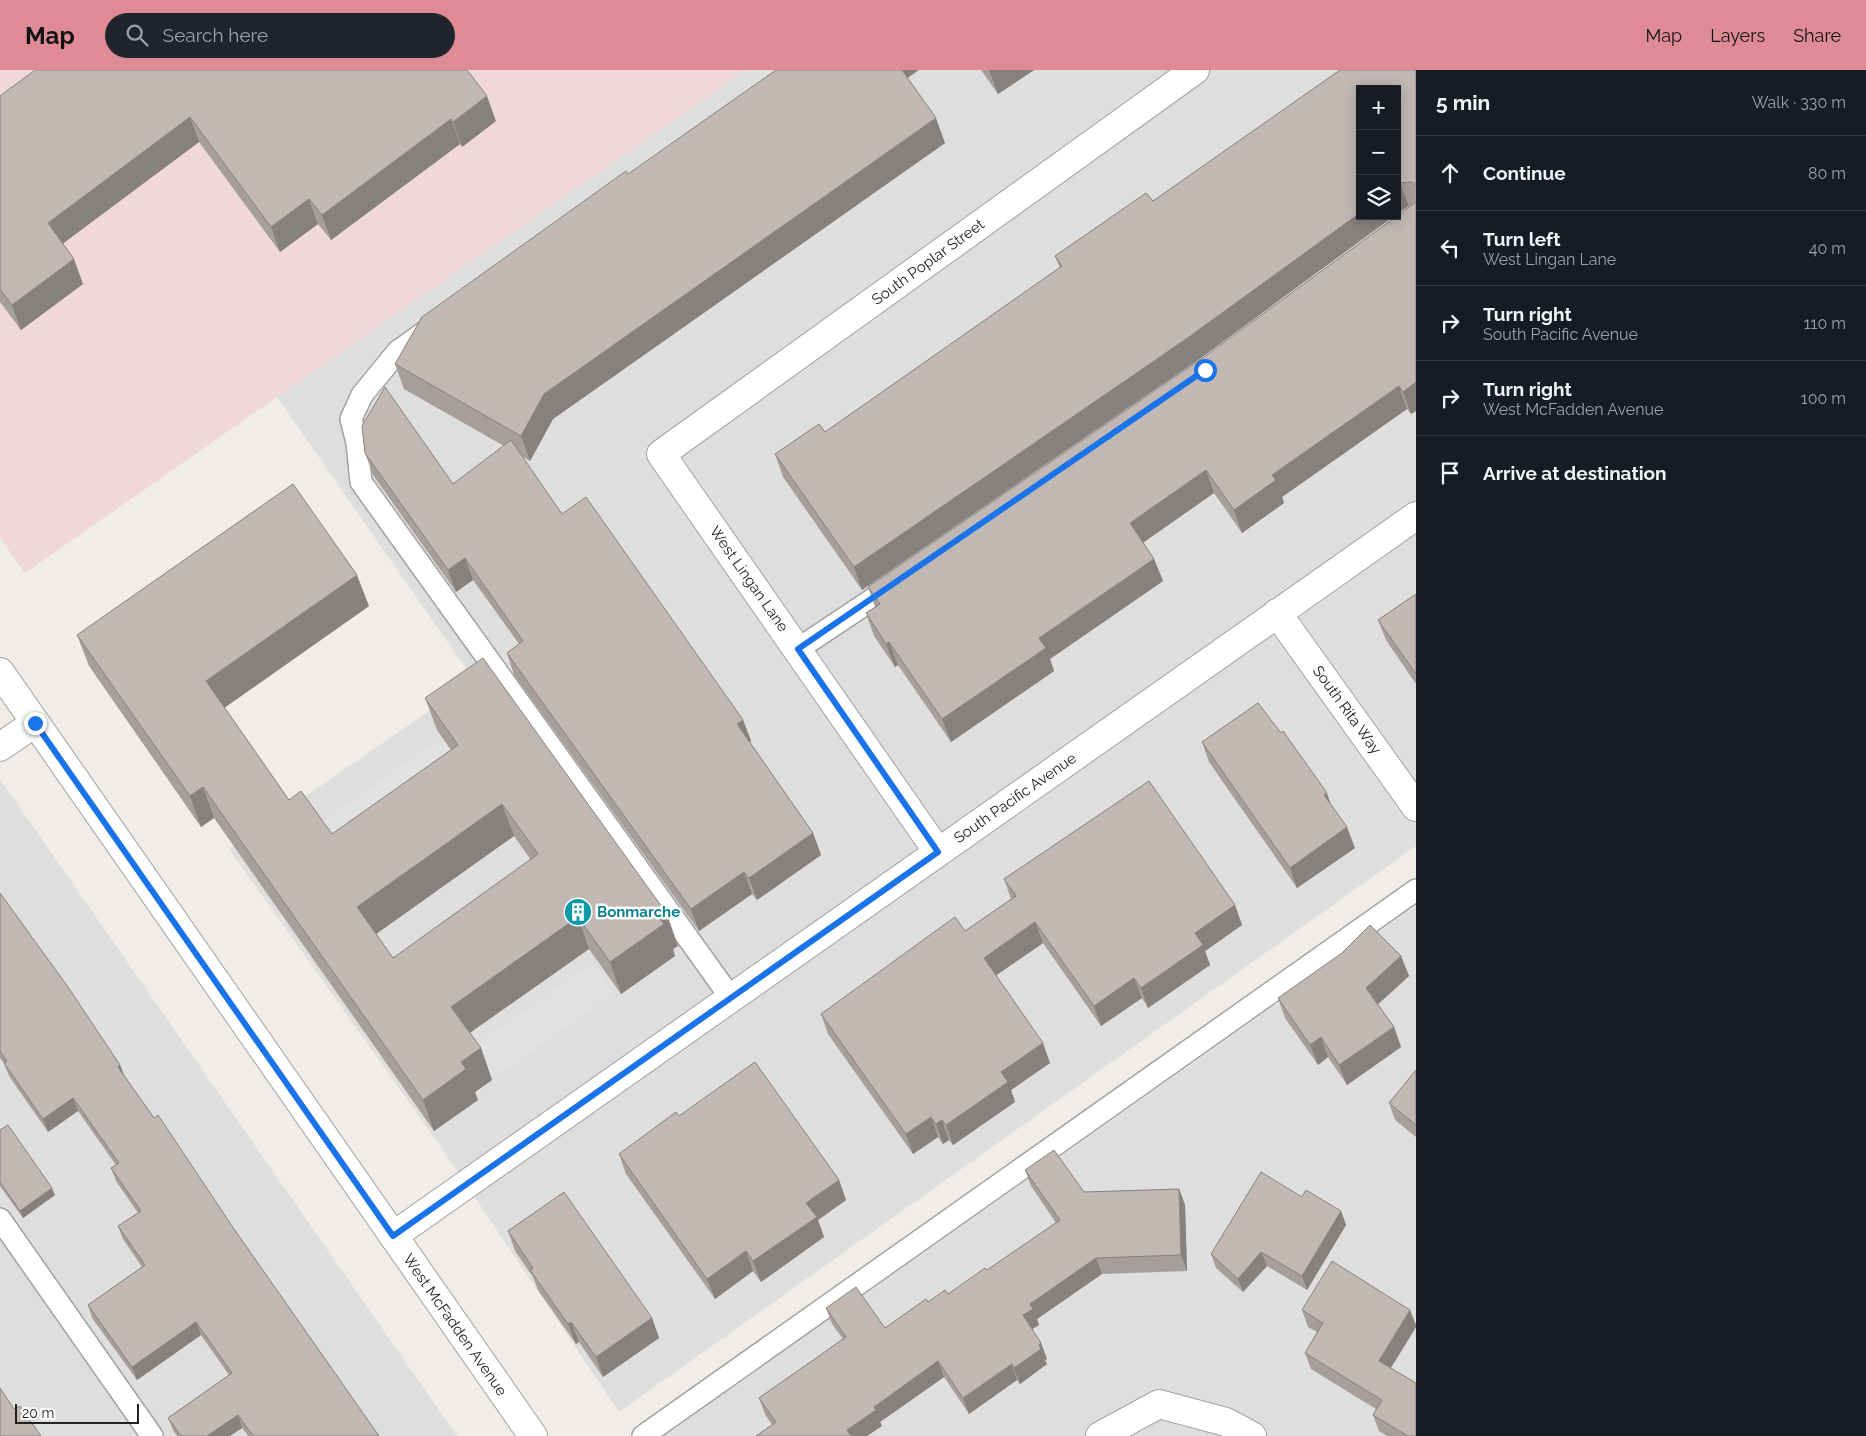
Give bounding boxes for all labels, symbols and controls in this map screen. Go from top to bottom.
search box [105,13,455,58]
text: Map [25,21,75,50]
icon: search [123,21,151,49]
text: Search here [163,24,268,46]
text: Map [1646,25,1682,46]
text: Layers [1710,25,1765,46]
text: Share [1793,25,1841,46]
map controls [1356,85,1401,220]
button: + [1356,85,1401,130]
text: 5 min [1436,90,1490,115]
text: Walk · 330 m [1752,93,1846,112]
button: − [1356,130,1401,175]
icon: ahead [1436,159,1464,187]
text: Continue [1483,162,1566,184]
text: 80 m [1808,164,1846,183]
button: layers [1356,175,1401,220]
street label: South Poplar Street [868,215,988,309]
text: Turn left [1483,228,1560,250]
icon: left [1436,234,1464,262]
text: 40 m [1809,239,1846,258]
text: West Lingan Lane [1483,250,1616,269]
text: Turn right [1483,303,1572,325]
icon: right [1436,309,1464,337]
text: 110 m [1804,314,1846,333]
text: South Pacific Avenue [1483,325,1638,344]
route start [1194,359,1217,382]
text: Turn right [1483,378,1572,400]
icon: right [1436,384,1464,412]
text: 100 m [1801,389,1846,408]
text: West McFadden Avenue [1483,400,1663,419]
icon: arrive [1436,459,1464,487]
text: Arrive at destination [1483,462,1667,484]
street label: West Lingan Lane [706,523,792,635]
street label: South Rita Way [1309,662,1385,758]
route end [24,712,47,735]
street label: South Pacific Avenue [950,749,1080,847]
building icon: Bonmarche [563,897,593,927]
place label: Bonmarche [597,903,680,921]
street label: West McFadden Avenue [399,1251,511,1400]
scale bar [15,1401,139,1424]
text: 20 m [22,1405,54,1421]

